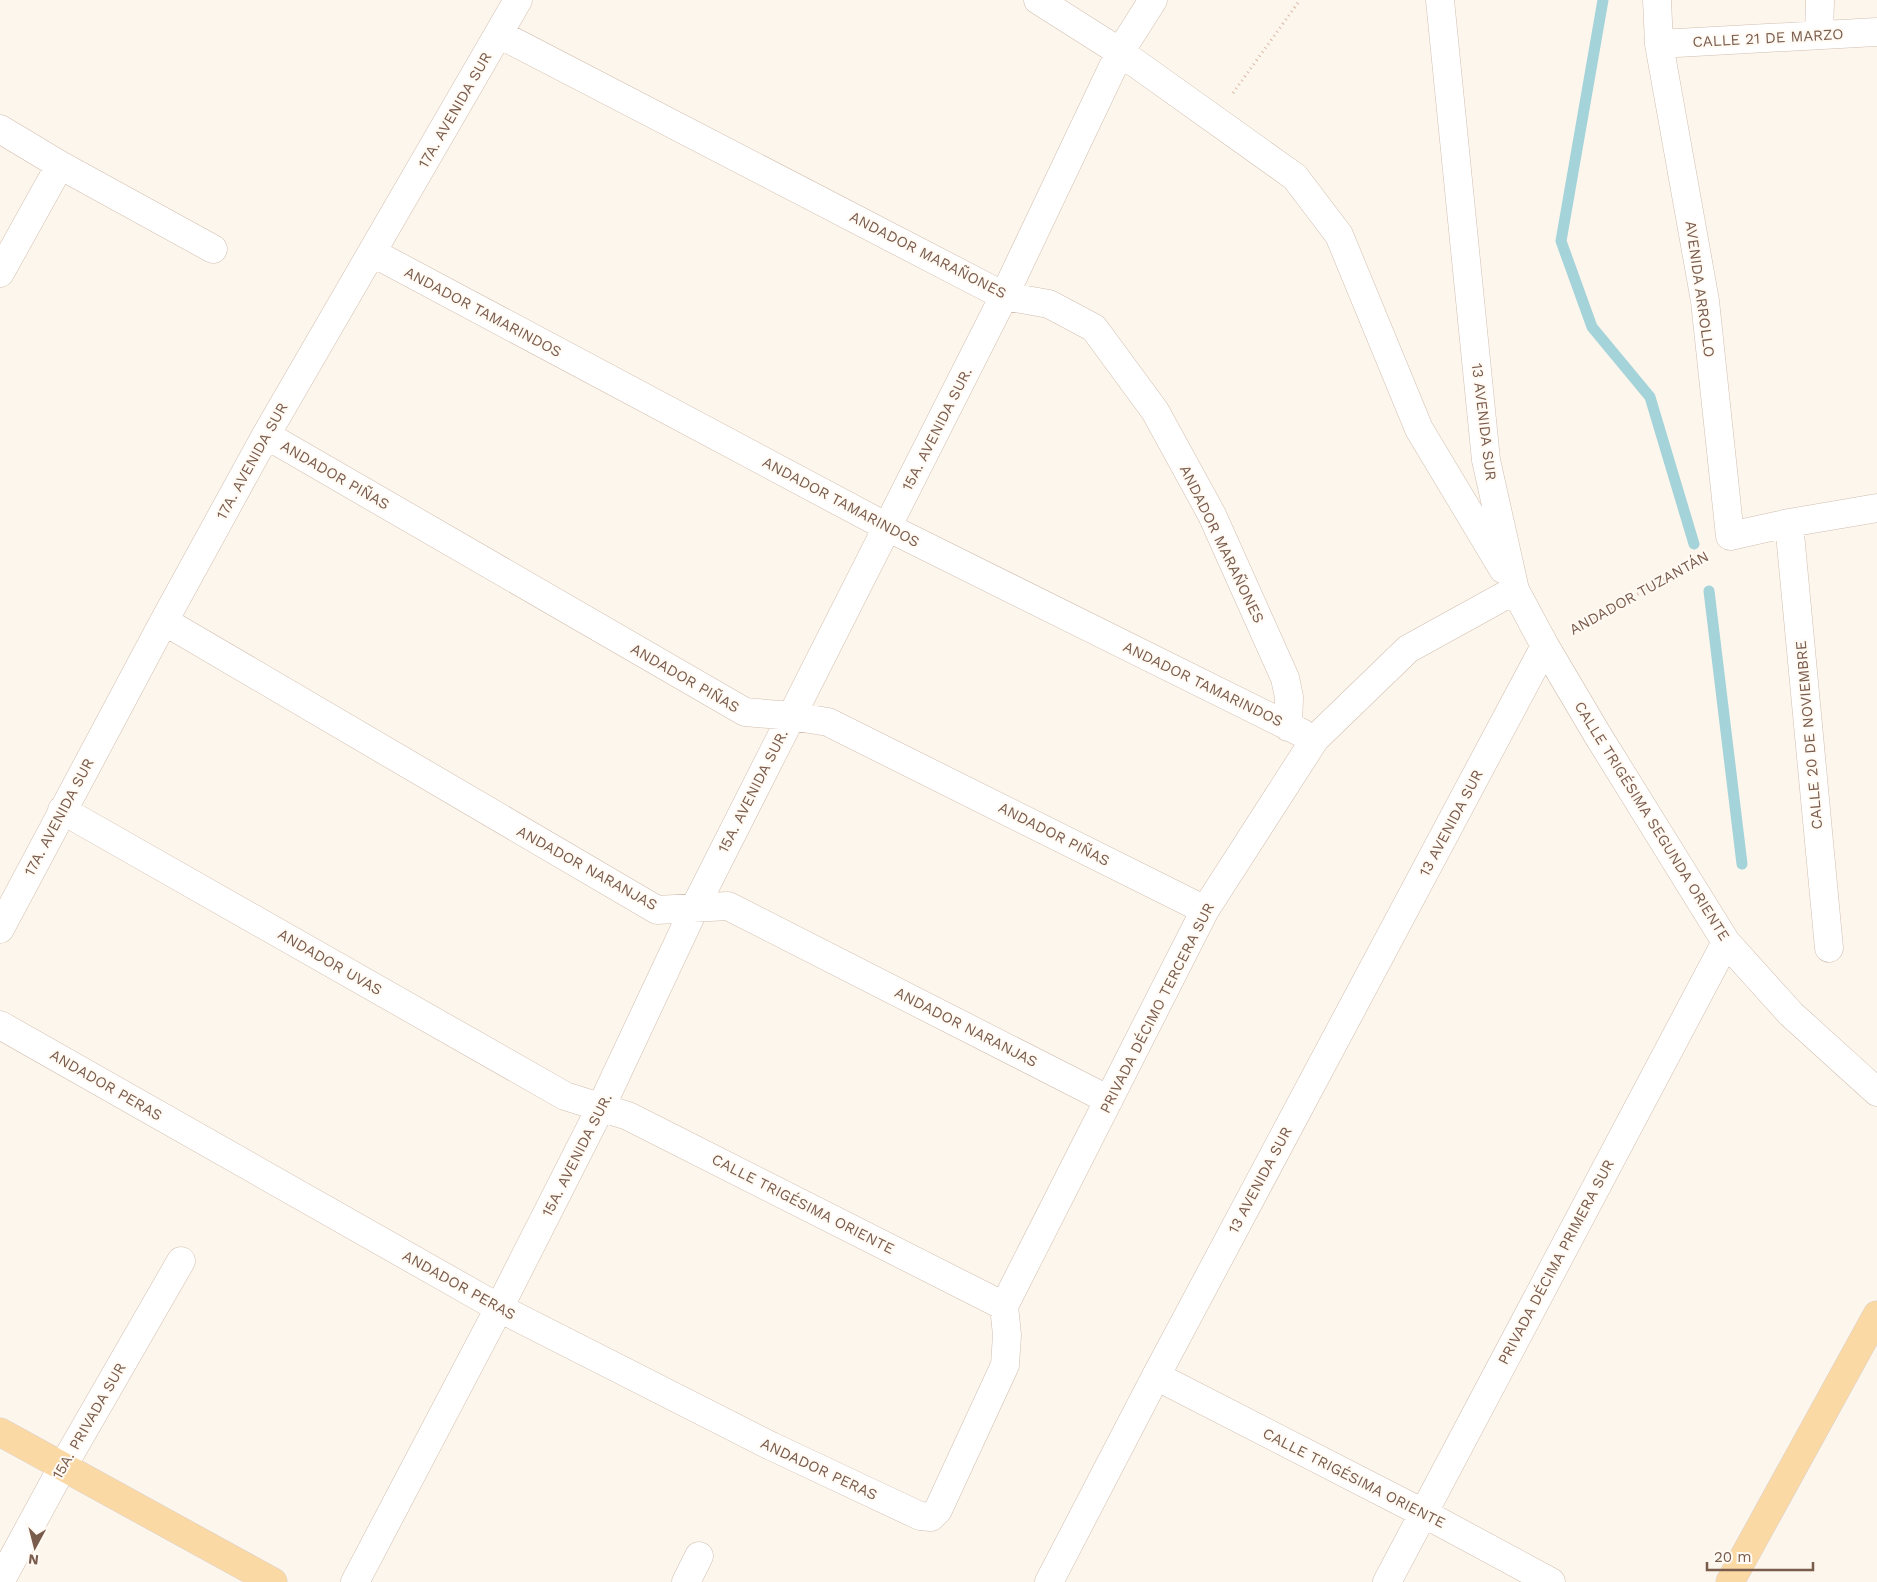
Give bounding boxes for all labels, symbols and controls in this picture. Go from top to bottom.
street label: CALLE 21 DE MARZO [1692,25,1844,51]
street label: 17A. AVENIDA SUR [414,49,496,171]
street label: ANDADOR MARAÑONES [847,208,1009,302]
street label: AVENIDA ARROLLO [1681,219,1719,359]
street label: ANDADOR TAMARINDOS [401,263,565,361]
street label: 13 AVENIDA SUR [1468,362,1500,482]
street label: 15A. AVENIDA SUR. [898,364,976,494]
street label: 17A. AVENIDA SUR [212,399,292,523]
street label: ANDADOR PIÑAS [277,437,393,513]
street label: ANDADOR TAMARINDOS [759,453,923,551]
street label: ANDADOR MARAÑONES [1176,462,1268,626]
street label: ANDADOR TUZANTÁN [1566,547,1712,639]
street label: ANDADOR TAMARINDOS [1120,637,1286,731]
street label: ANDADOR PIÑAS [627,640,743,716]
street label: CALLE 20 DE NOVIEMBRE [1792,640,1826,830]
street label: CALLE TRIGÉSIMA SEGUNDA ORIENTE [1570,698,1734,944]
street label: 15A. AVENIDA SUR. [714,726,792,856]
street label: 17A. AVENIDA SUR [20,755,98,879]
street label: 13 AVENIDA SUR [1415,767,1487,879]
street label: ANDADOR PIÑAS [995,798,1113,870]
street label: ANDADOR NARANJAS [514,822,660,914]
street label: PRIVADA DÉCIMO TERCERA SUR [1096,900,1218,1116]
street label: ANDADOR UVAS [275,925,385,999]
street label: ANDADOR NARANJAS [892,983,1040,1071]
street label: ANDADOR PERAS [47,1046,165,1124]
street label: 15A. AVENIDA SUR. [538,1090,616,1220]
street label: 13 AVENIDA SUR [1224,1124,1296,1236]
street label: CALLE TRIGÉSIMA ORIENTE [709,1150,897,1258]
street label: PRIVADA DÉCIMA PRIMERA SUR [1494,1156,1618,1368]
street label: ANDADOR PERAS [399,1246,519,1324]
street label: 15A. PRIVADA SUR [48,1360,130,1482]
street label: CALLE TRIGÉSIMA ORIENTE [1260,1424,1448,1532]
street label: ANDADOR PERAS [758,1434,880,1504]
north arrow [10,1522,60,1572]
scale bar [1707,1540,1813,1572]
text: 20 m [1714,1548,1752,1566]
text: N [27,1551,40,1568]

